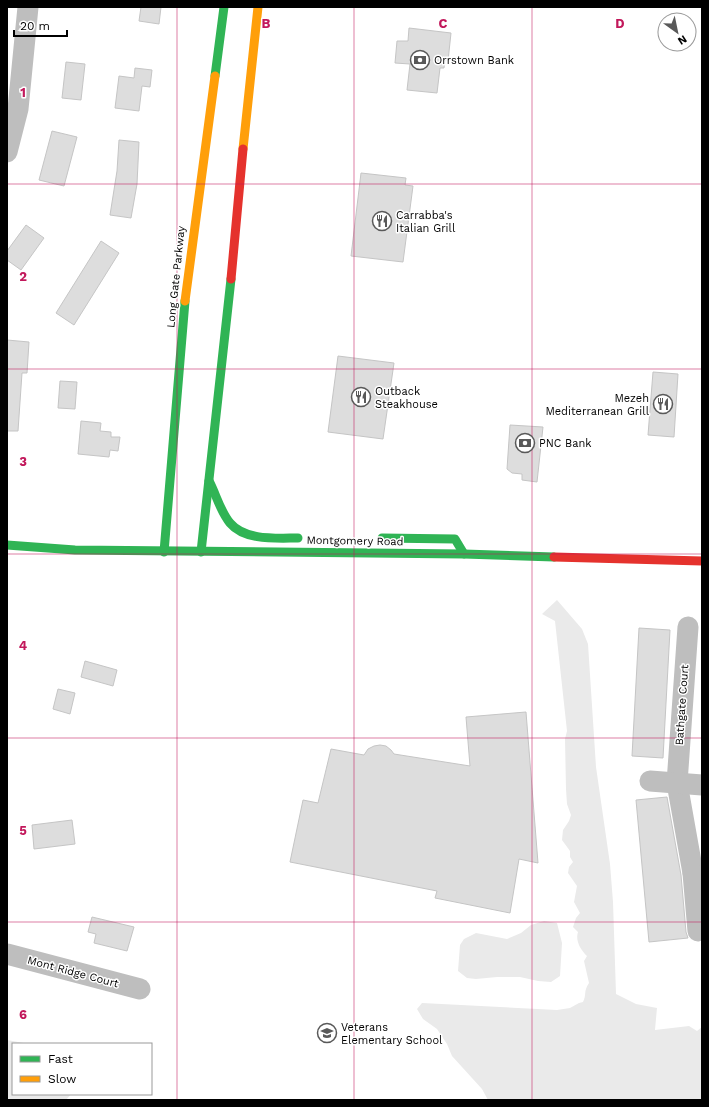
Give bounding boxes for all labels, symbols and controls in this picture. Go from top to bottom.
scale bar [14,12,67,38]
north arrow [657,12,697,52]
text: B [262,16,271,31]
text: C [439,16,448,31]
text: D [615,16,625,31]
text: 20 m [20,19,50,33]
text: N [675,32,689,48]
bank icon: Orrstown Bank [409,49,431,71]
place label: Orrstown Bank [434,54,514,67]
text: 1 [20,85,26,100]
place label: Carrabba's Italian Grill [396,209,456,235]
restaurant icon: Carrabba's Italian Grill [371,210,393,232]
street label: Long Gate Parkway [164,225,188,329]
text: 2 [19,269,27,284]
place label: Outback Steakhouse [375,385,438,411]
restaurant icon: Outback Steakhouse [350,386,372,408]
place label: Mezeh Mediterranean Grill [545,392,650,418]
restaurant icon: Mezeh Mediterranean Grill [652,393,674,415]
bank icon: PNC Bank [514,432,536,454]
place label: PNC Bank [539,437,592,450]
text: 3 [19,454,27,469]
street label: Montgomery Road [306,534,404,548]
text: 4 [19,638,28,653]
street label: Bathgate Court [673,664,691,746]
text: 5 [19,823,27,838]
street label: Mont Ridge Court [26,954,120,991]
text: 6 [19,1007,27,1022]
place label: Veterans Elementary School [341,1021,443,1047]
school or university icon: Veterans Elementary School [316,1022,338,1044]
legend [12,1043,152,1095]
text: Fast [48,1052,73,1066]
text: Slow [48,1072,76,1086]

